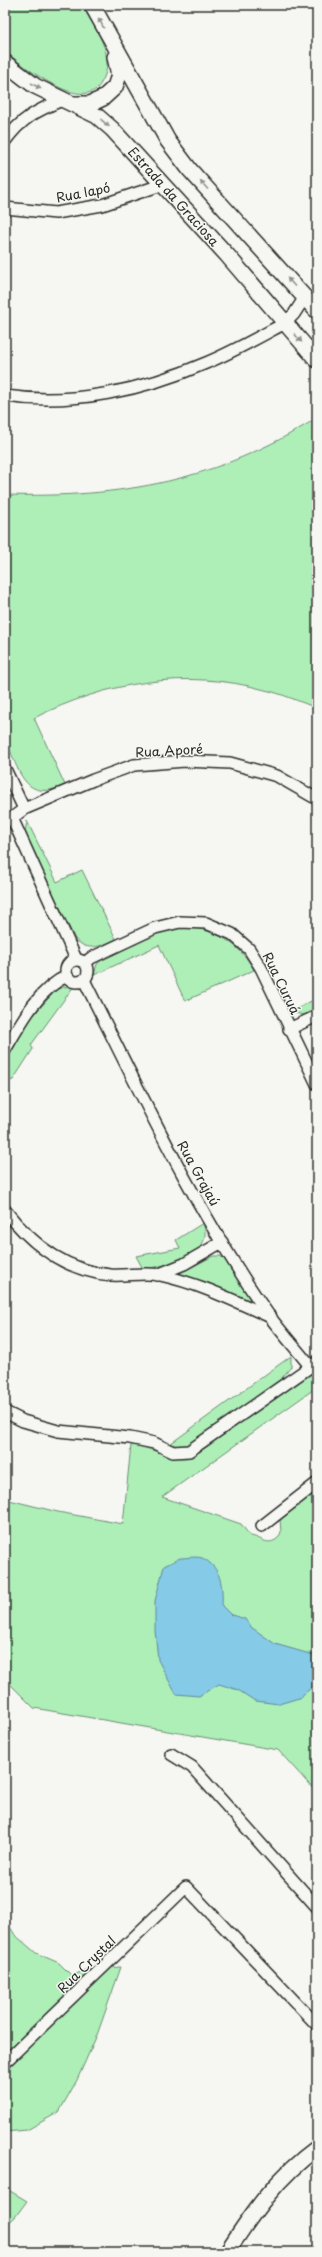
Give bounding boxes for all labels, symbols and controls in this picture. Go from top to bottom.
one-way arrow [98,17,105,29]
one-way arrow [30,82,42,89]
one-way arrow [100,118,110,128]
street label: Estrada da Graciosa [124,142,224,250]
street label: Rua Iapó [54,177,112,207]
one-way arrow [200,181,209,190]
one-way arrow [287,277,296,287]
one-way arrow [293,333,302,343]
street label: Rua Aporé [135,739,203,761]
street label: Rua Curuá [259,949,306,1018]
street label: Rua Grajaú [173,1137,225,1209]
street label: Rua Crystal [52,1931,120,1997]

